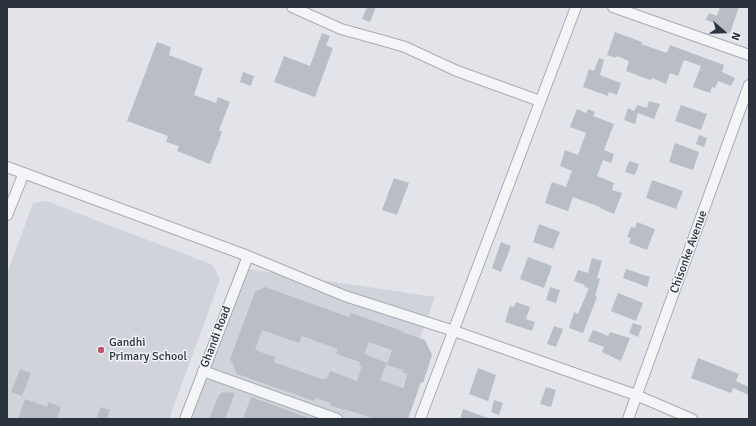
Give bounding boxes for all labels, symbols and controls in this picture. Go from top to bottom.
north arrow [704,12,744,52]
text: N [728,30,743,42]
street label: Chisonke Avenue [667,209,711,295]
street label: Ghandi Road [198,304,234,370]
place label: Gandhi Primary School [109,336,187,364]
marker: Gandhi Primary School [96,345,106,355]

